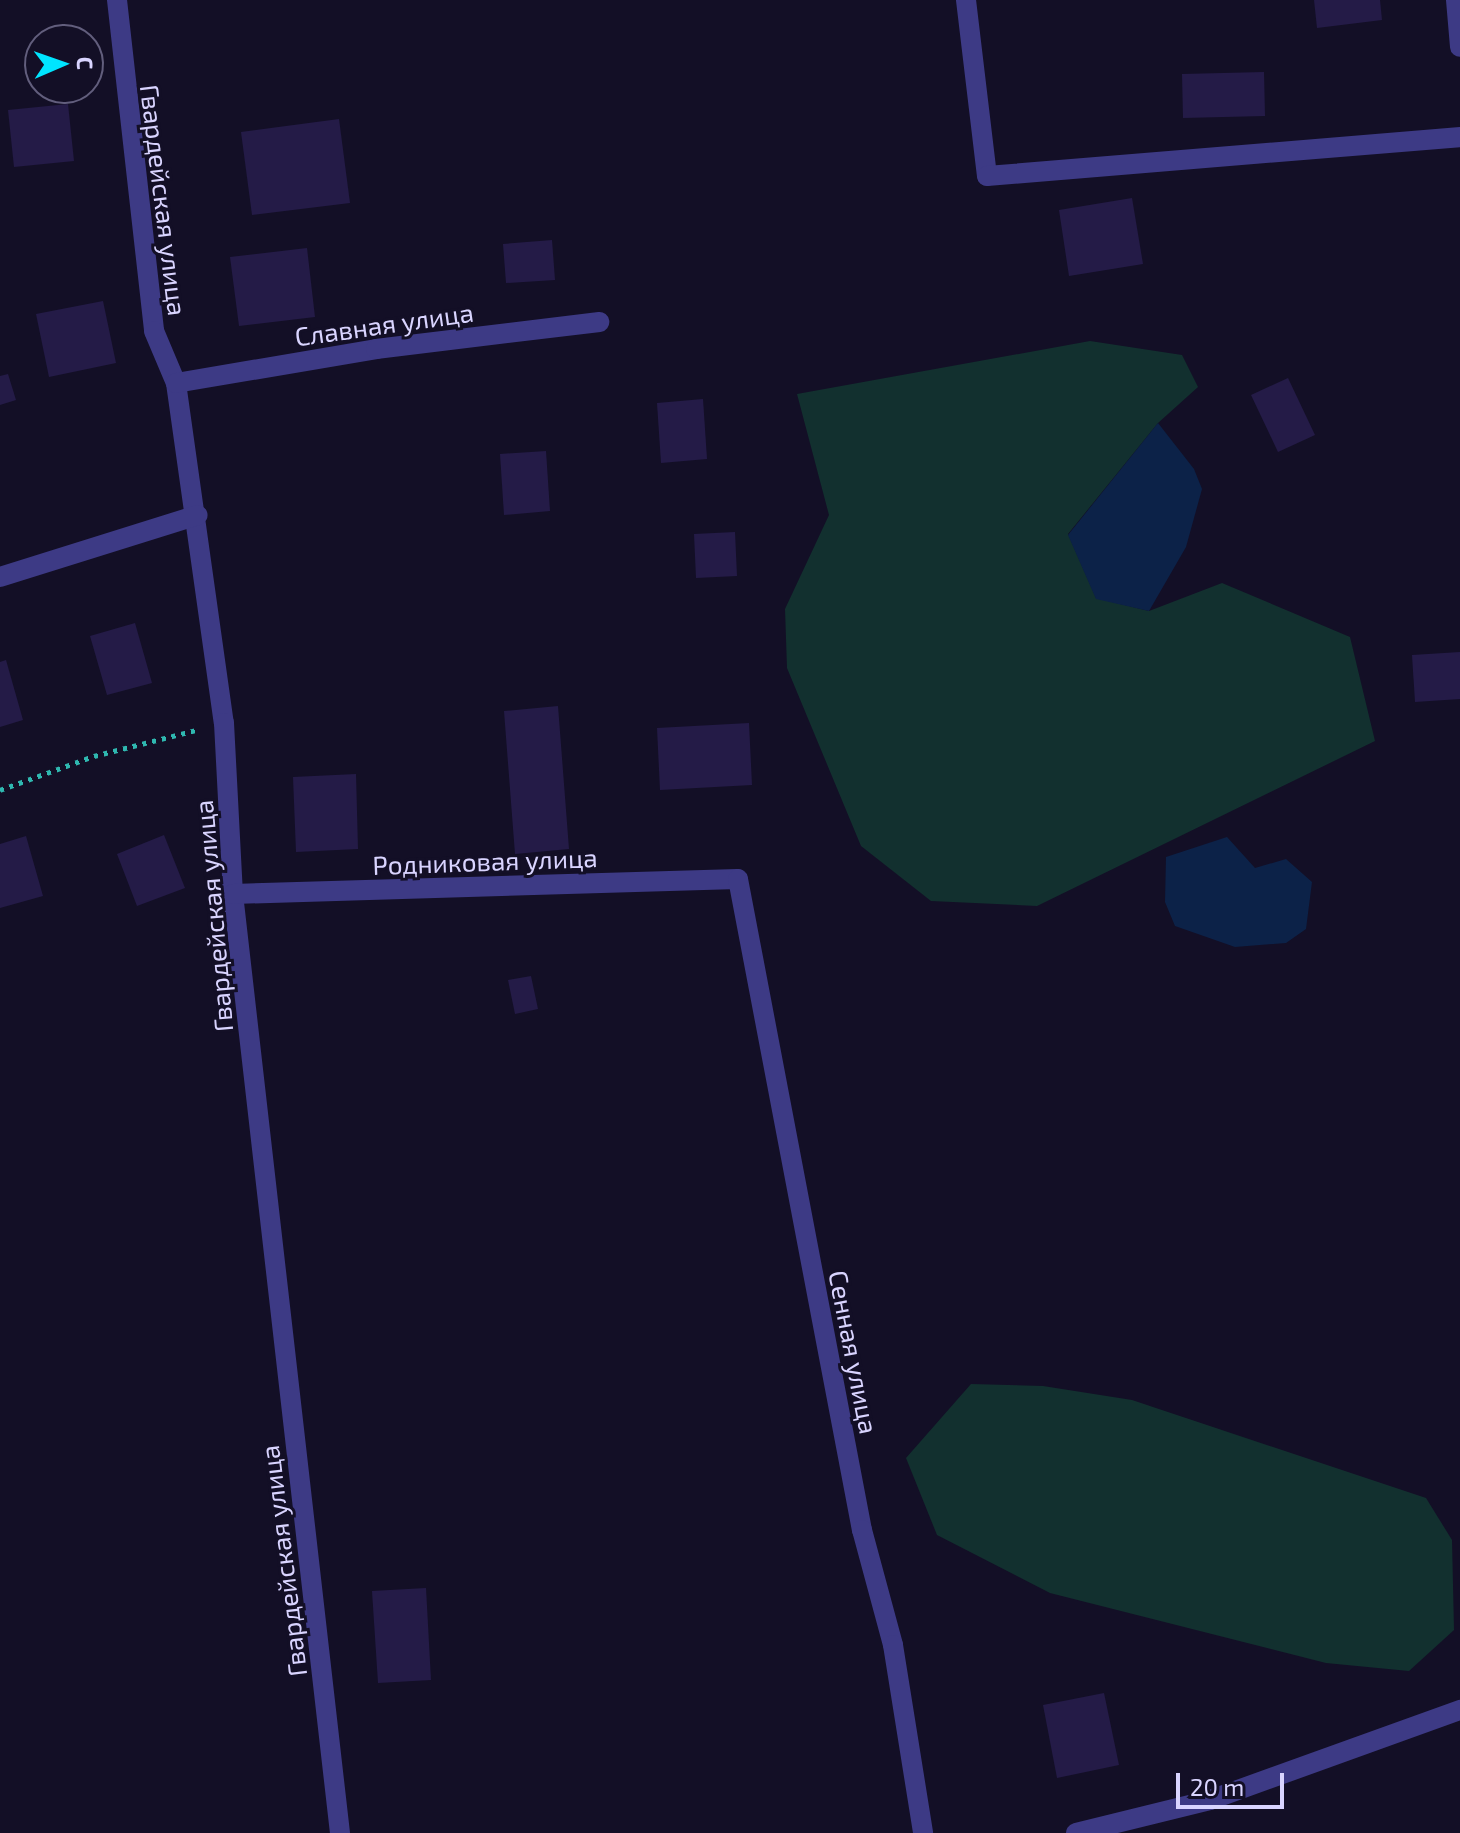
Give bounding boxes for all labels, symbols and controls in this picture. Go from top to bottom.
north arrow [24,24,104,104]
text: С [73,56,99,70]
street label: Гвардейская улица [134,83,194,317]
street label: Славная улица [293,296,475,352]
street label: Гвардейская улица [187,799,239,1033]
street label: Родниковая улица [372,841,598,881]
street label: Сенная улица [823,1268,885,1436]
street label: Гвардейская улица [253,1444,313,1678]
scale bar [1180,1757,1288,1807]
text: 20 m [1190,1772,1244,1801]

